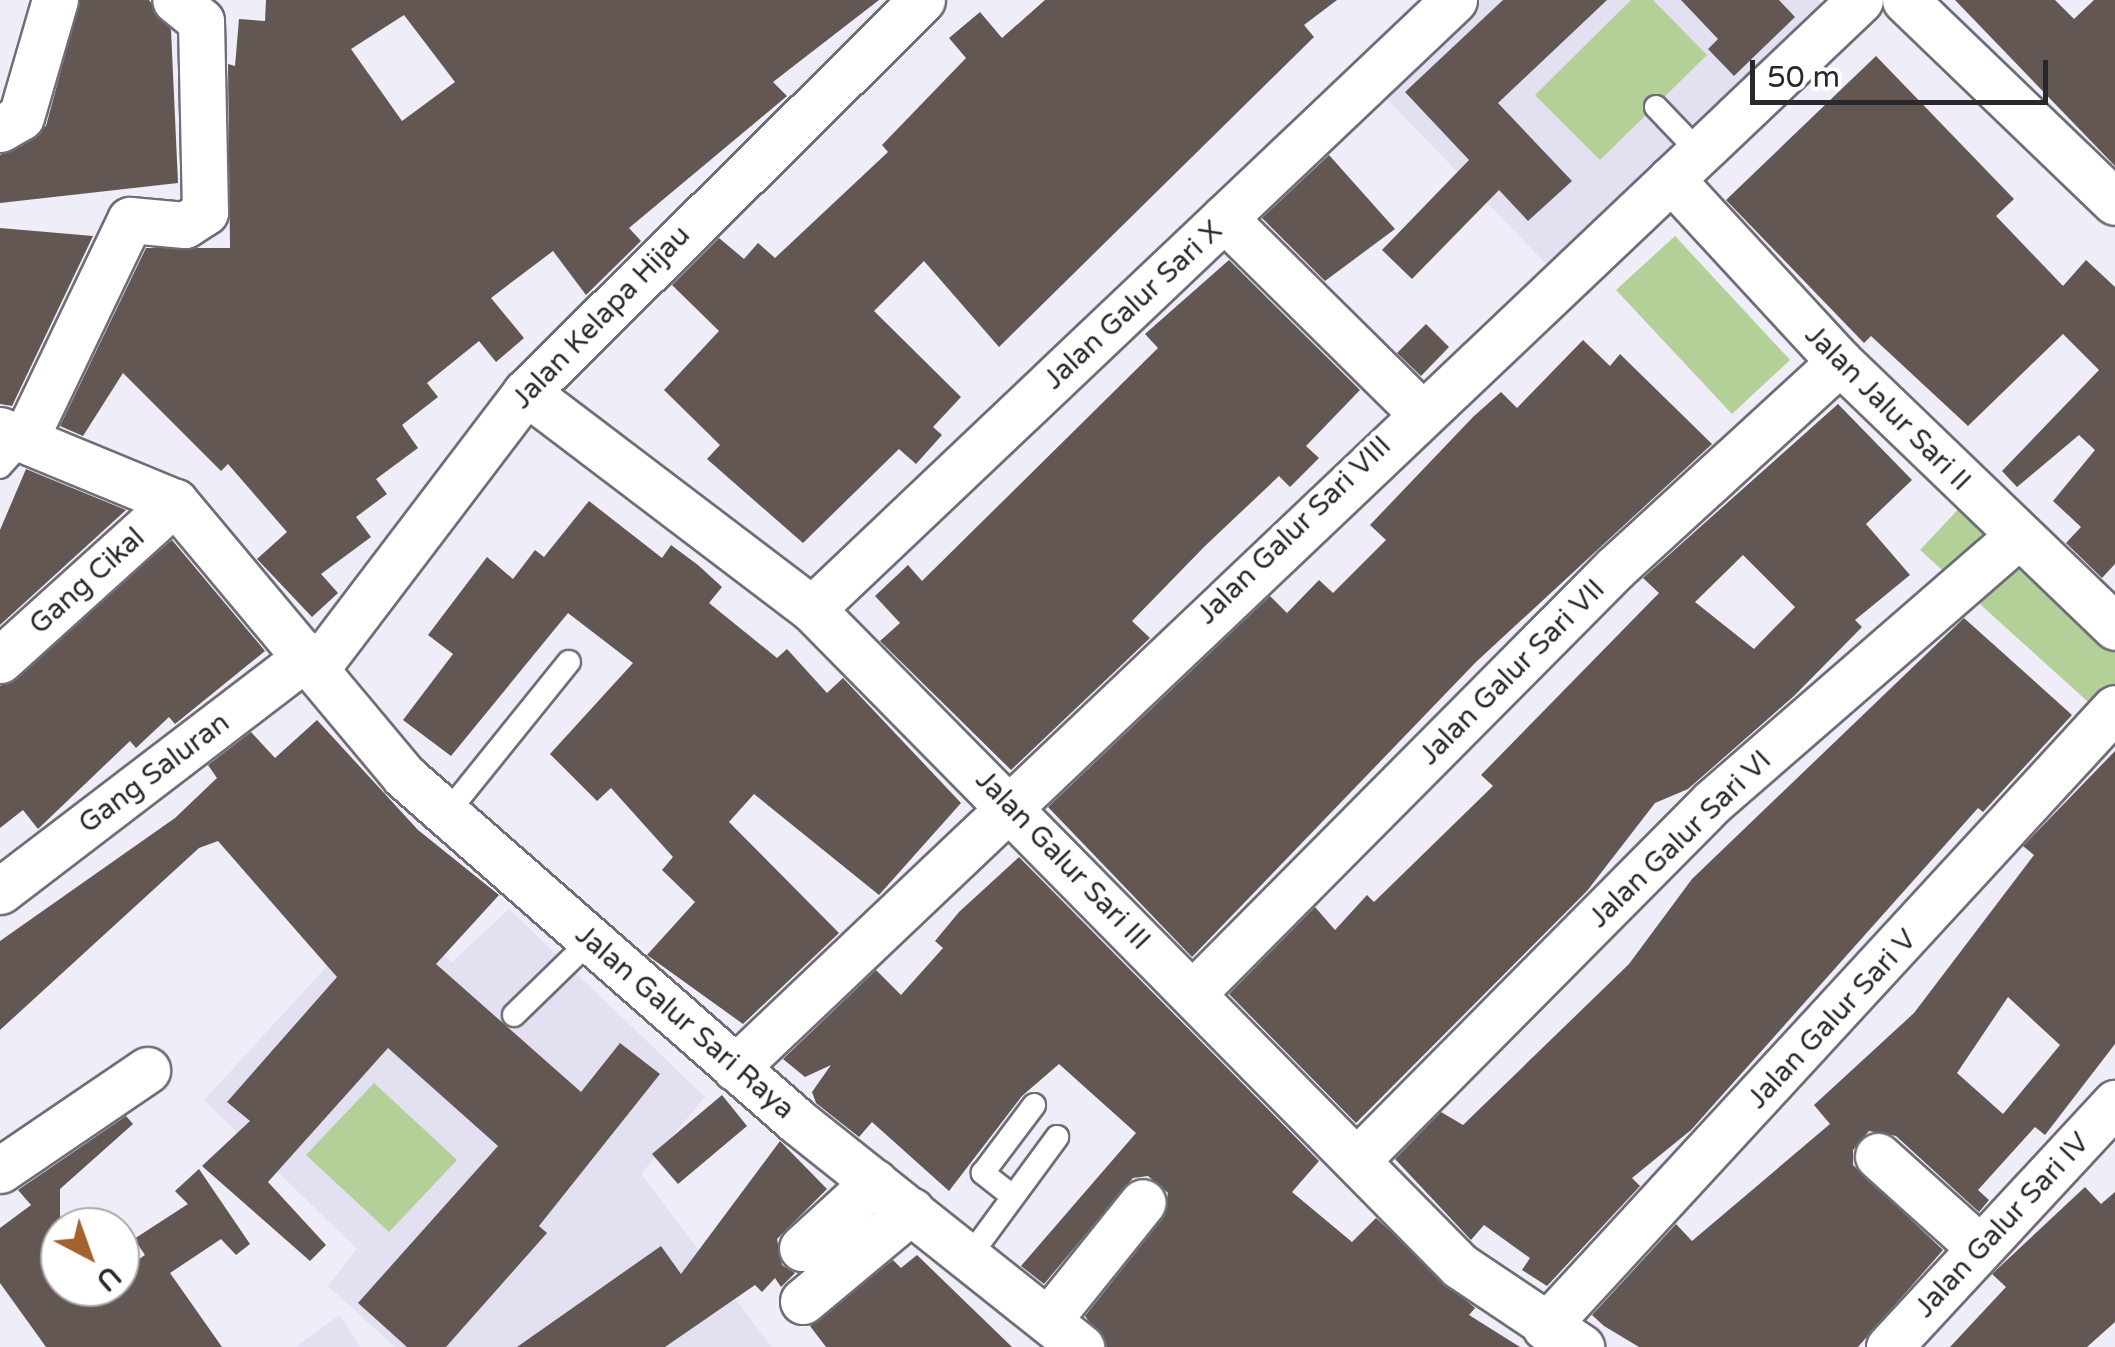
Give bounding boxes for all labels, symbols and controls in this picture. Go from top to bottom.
scale bar [1755,40,2052,102]
text: 50 m [1767,59,1840,96]
street label: Jalan Galur Sari X [1037,214,1229,396]
street label: Jalan Kelapa Hijau [505,218,697,416]
street label: Jalan Jalur Sari II [1798,318,1978,498]
street label: Jalan Galur Sari VIII [1190,429,1398,631]
street label: Gang Cikal [23,521,151,641]
street label: Jalan Galur Sari VII [1412,572,1612,772]
street label: Gang Saluran [72,706,236,840]
street label: Jalan Galur Sari VI [1582,744,1778,934]
street label: Jalan Galur Sari III [969,763,1157,957]
street label: Jalan Galur Sari Raya [569,918,801,1126]
street label: Jalan Galur Sari V [1741,923,1923,1115]
street label: Jalan Galur Sari IV [1908,1126,2096,1324]
north arrow [40,1207,140,1307]
text: U [89,1258,128,1298]

